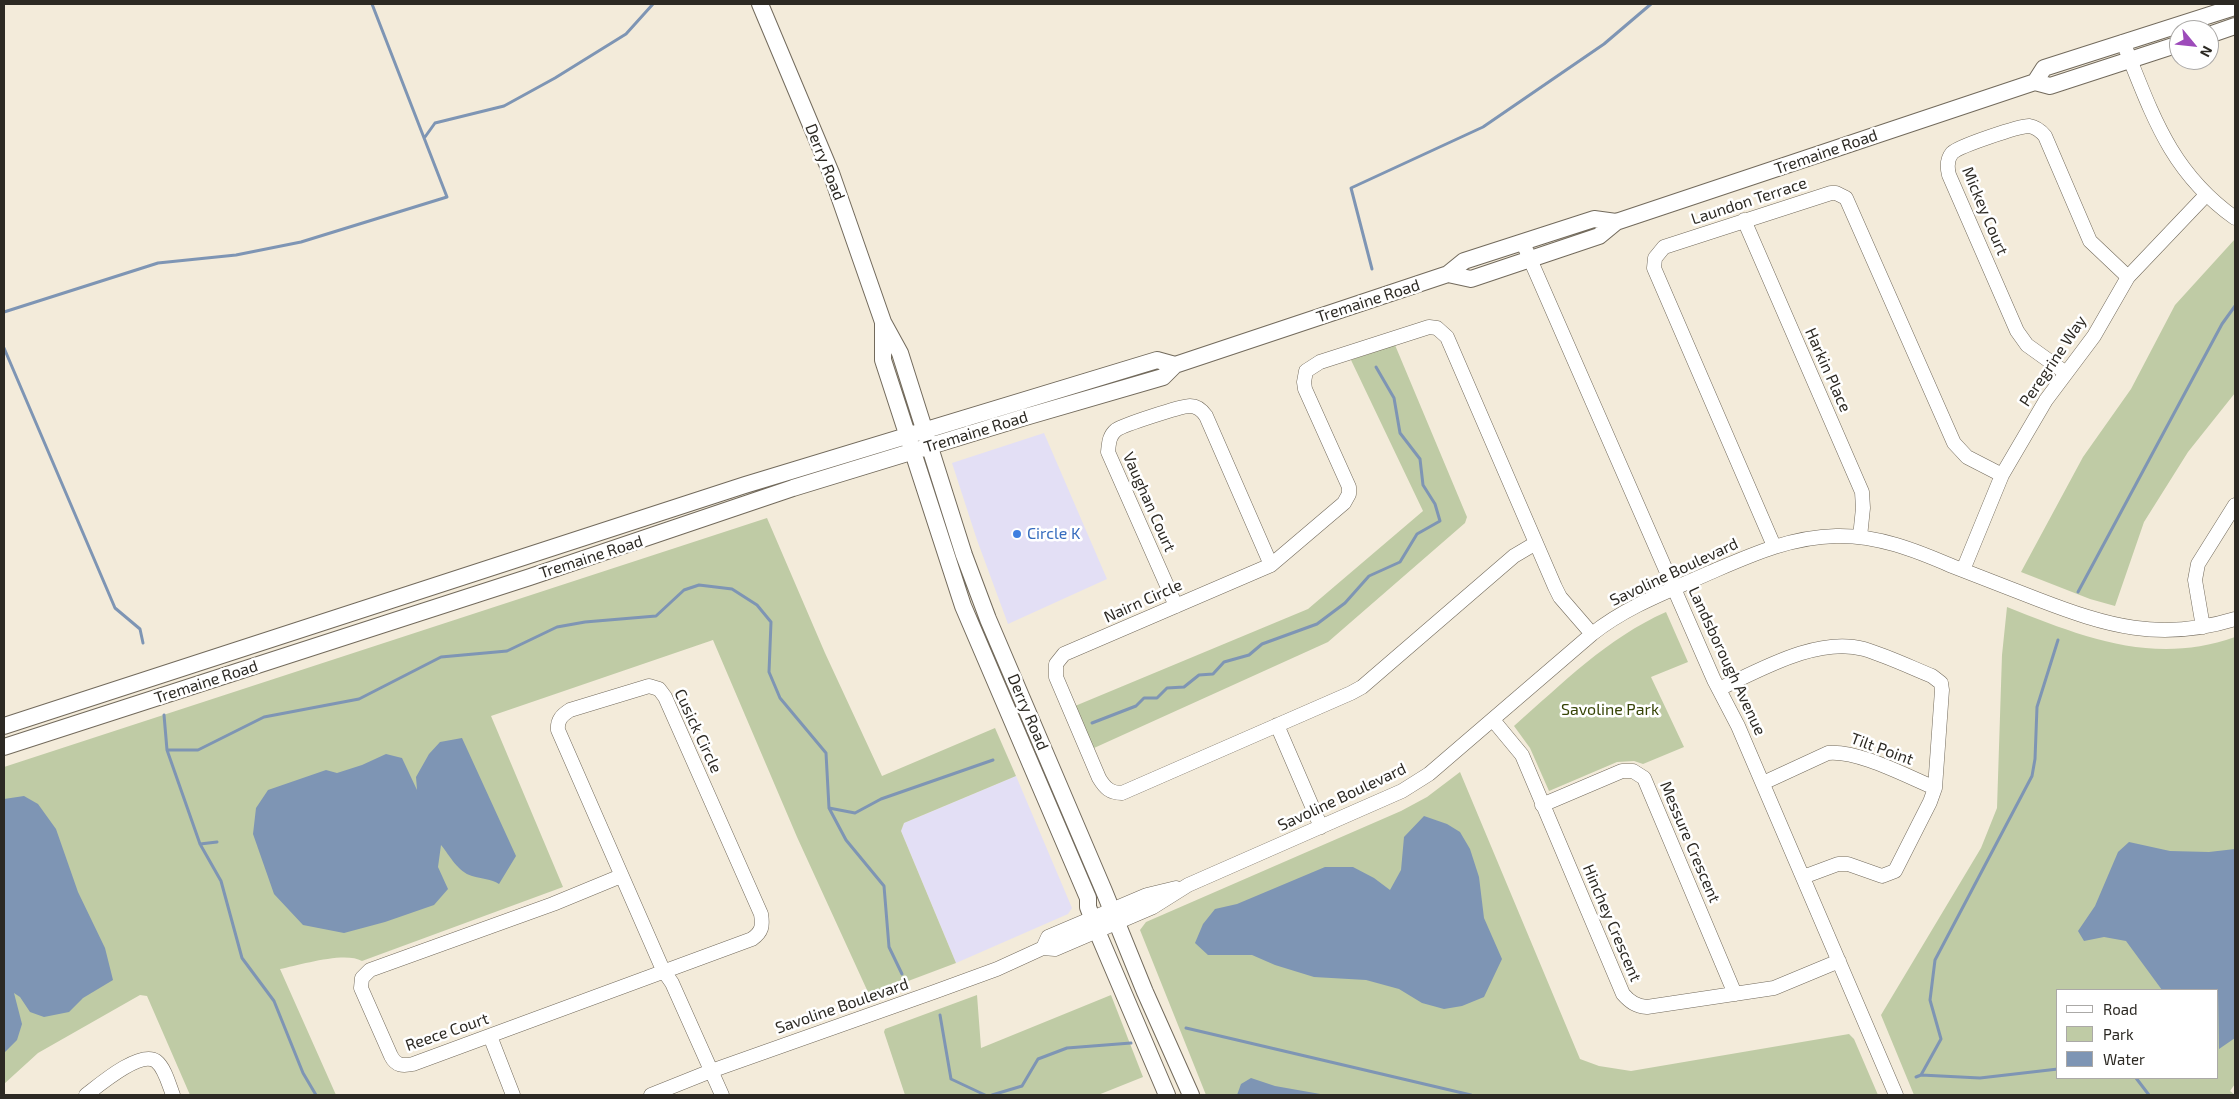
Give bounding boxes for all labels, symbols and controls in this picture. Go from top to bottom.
north arrow [2169,20,2219,70]
text: N [2197,43,2217,60]
street label: Derry Road [801,121,849,203]
street label: Tremaine Road [1772,125,1880,179]
street label: Mickey Court [1958,164,2012,258]
street label: Laundon Terrace [1689,173,1809,229]
street label: Tremaine Road [1314,275,1422,327]
street label: Peregrine Way [2015,312,2091,410]
street label: Harkin Place [1801,325,1855,415]
street label: Tremaine Road [922,407,1030,457]
street label: Vaughan Court [1118,449,1180,555]
place label: Circle K [1027,524,1080,544]
marker: Circle K [1011,528,1023,540]
street label: Tremaine Road [537,531,645,583]
street label: Savoline Boulevard [1607,534,1741,610]
street label: Nairn Circle [1101,575,1185,627]
street label: Landsborough Avenue [1684,584,1770,738]
street label: Tremaine Road [152,656,260,708]
street label: Derry Road [1003,671,1053,753]
street label: Cusick Circle [670,686,726,776]
park label: Savoline Park [1561,700,1659,720]
street label: Tilt Point [1848,729,1916,769]
street label: Savoline Boulevard [1275,759,1409,835]
street label: Messure Crescent [1656,778,1724,906]
street label: Hinchey Crescent [1579,862,1645,984]
street label: Savoline Boulevard [773,974,911,1038]
legend [2056,989,2219,1079]
text: Road [2103,1000,2138,1018]
street label: Reece Court [403,1009,491,1055]
text: Park [2103,1025,2134,1043]
text: Water [2103,1050,2145,1068]

